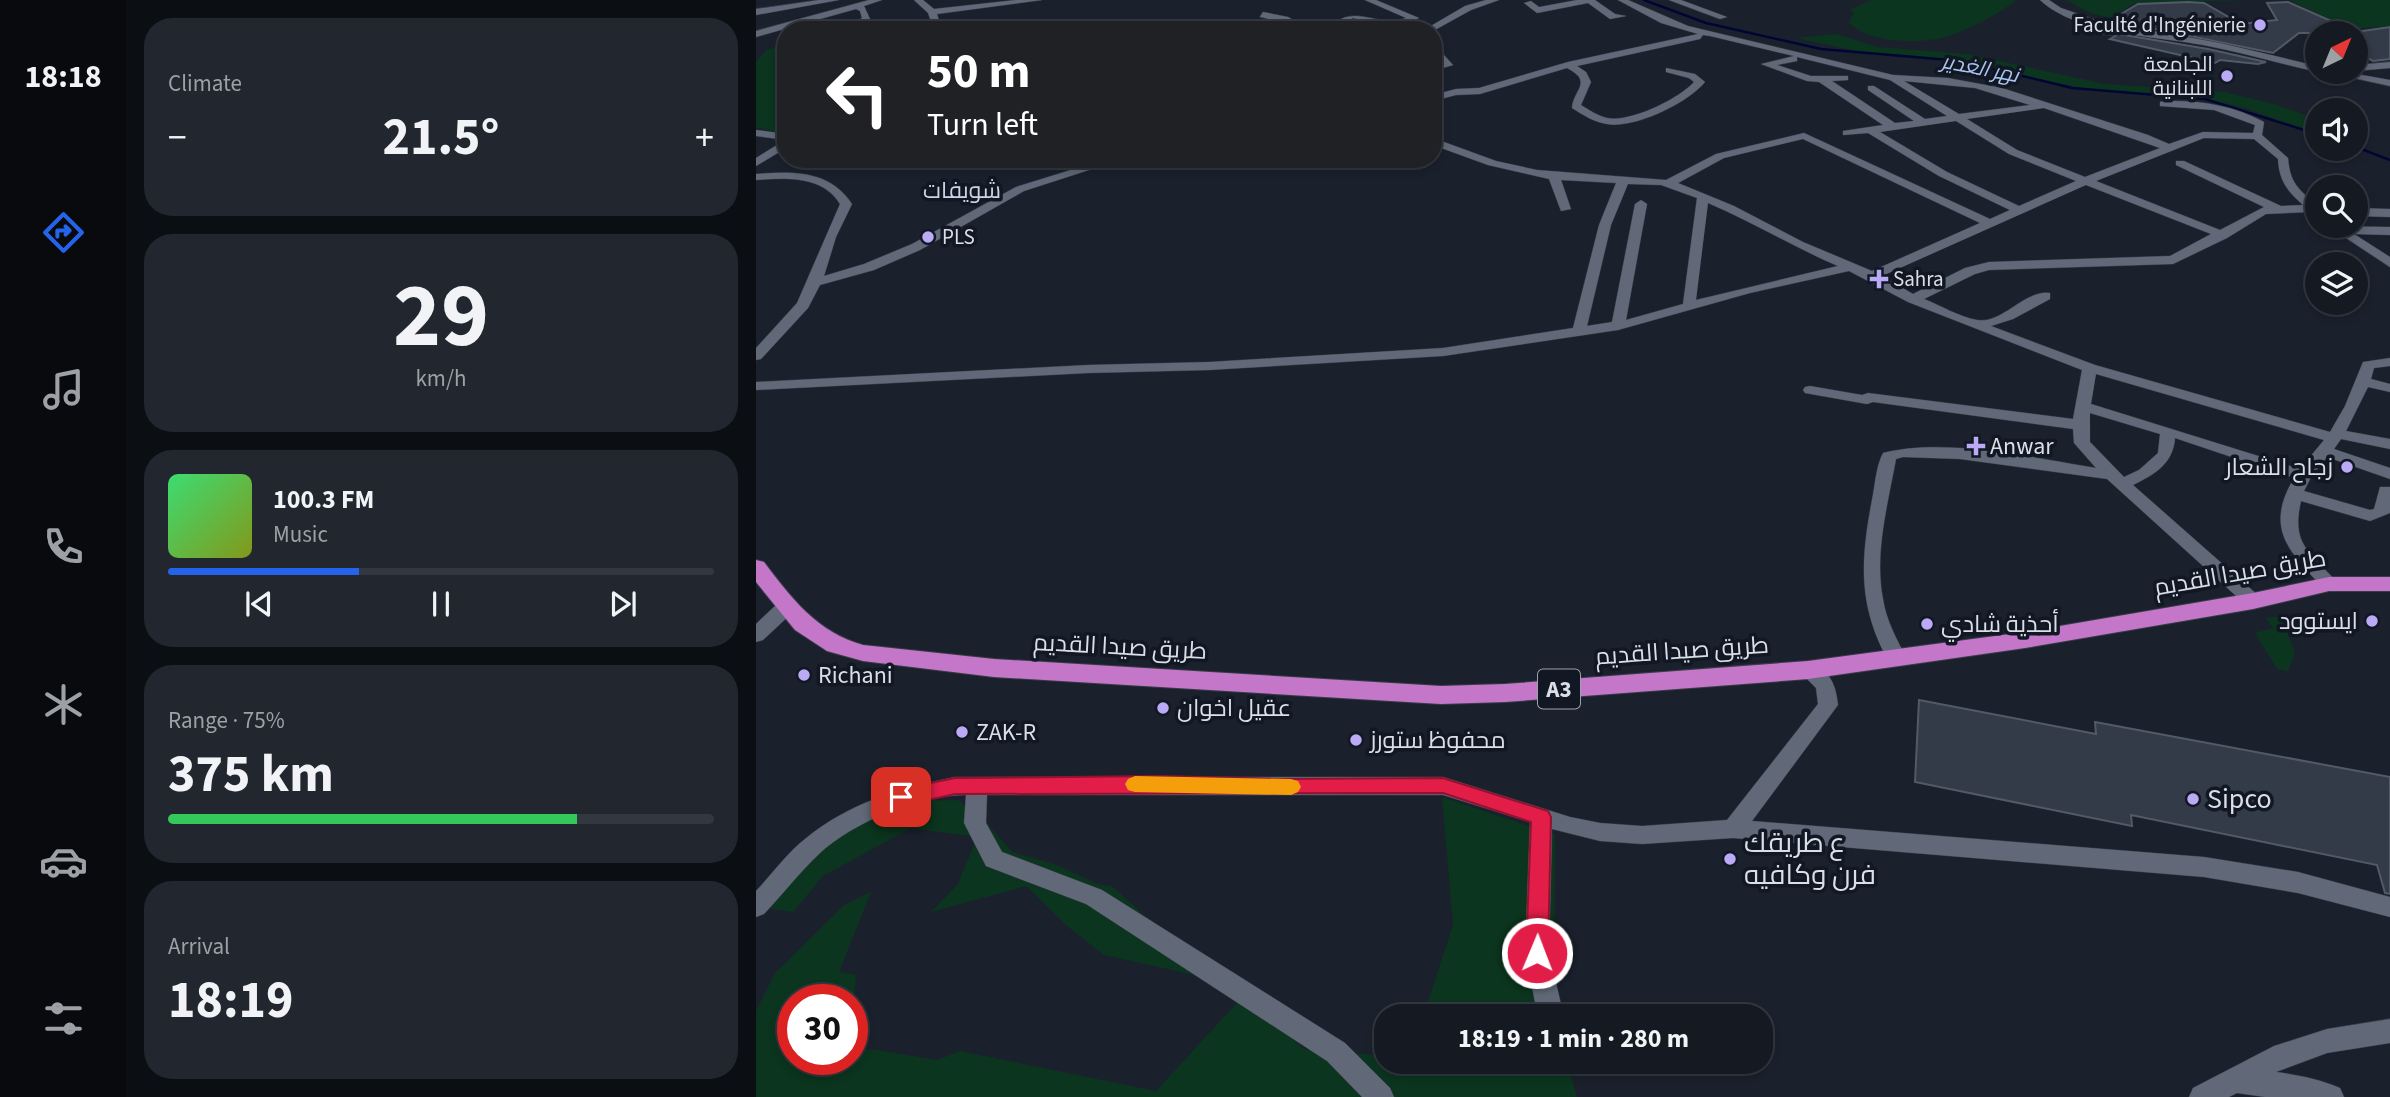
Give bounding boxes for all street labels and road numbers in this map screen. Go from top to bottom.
street label: طريق صيدا القديم [2151,541,2329,605]
street label: طريق صيدا القديم [1032,625,1208,669]
street label: طريق صيدا القديم [1594,627,1770,675]
road number: A3 [1538,670,1580,708]

